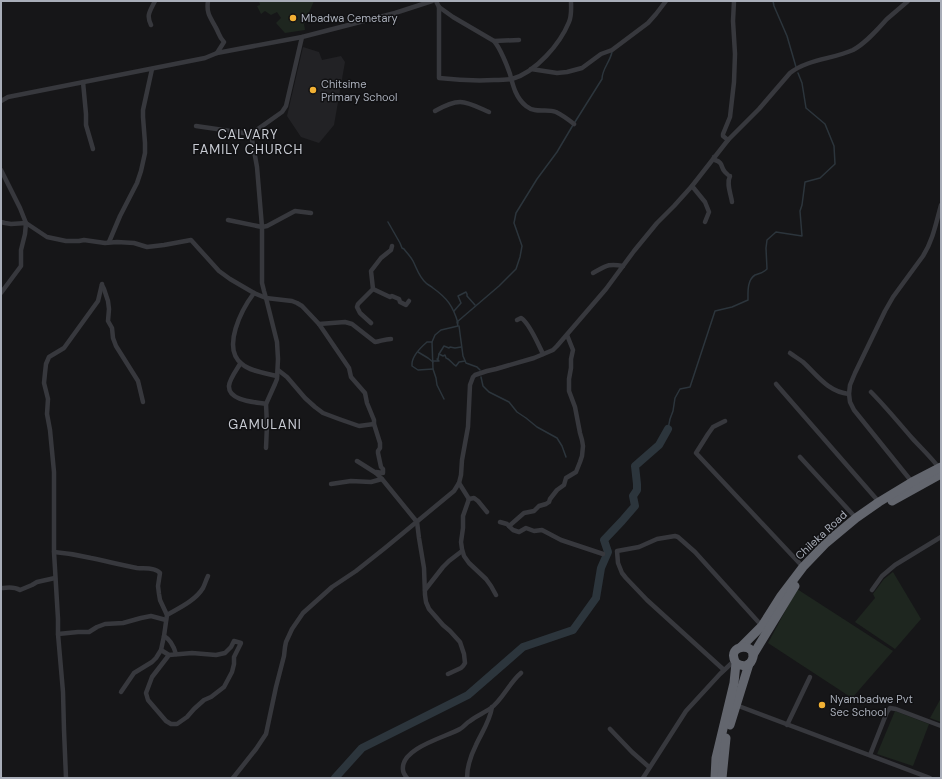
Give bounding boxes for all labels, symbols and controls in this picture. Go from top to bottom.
place label: Mbadwa Cemetary [301,11,398,25]
marker: Mbadwa Cemetary [288,13,298,23]
place label: Chitsime Primary School [321,77,397,104]
marker: Chitsime Primary School [308,85,318,95]
district label: CALVARY FAMILY CHURCH [193,126,303,158]
district label: GAMULANI [228,416,302,433]
street label: Chileka Road [792,507,850,562]
place label: Nyambadwe Pvt Sec School [830,692,913,719]
marker: Nyambadwe Pvt Sec School [817,700,827,710]

